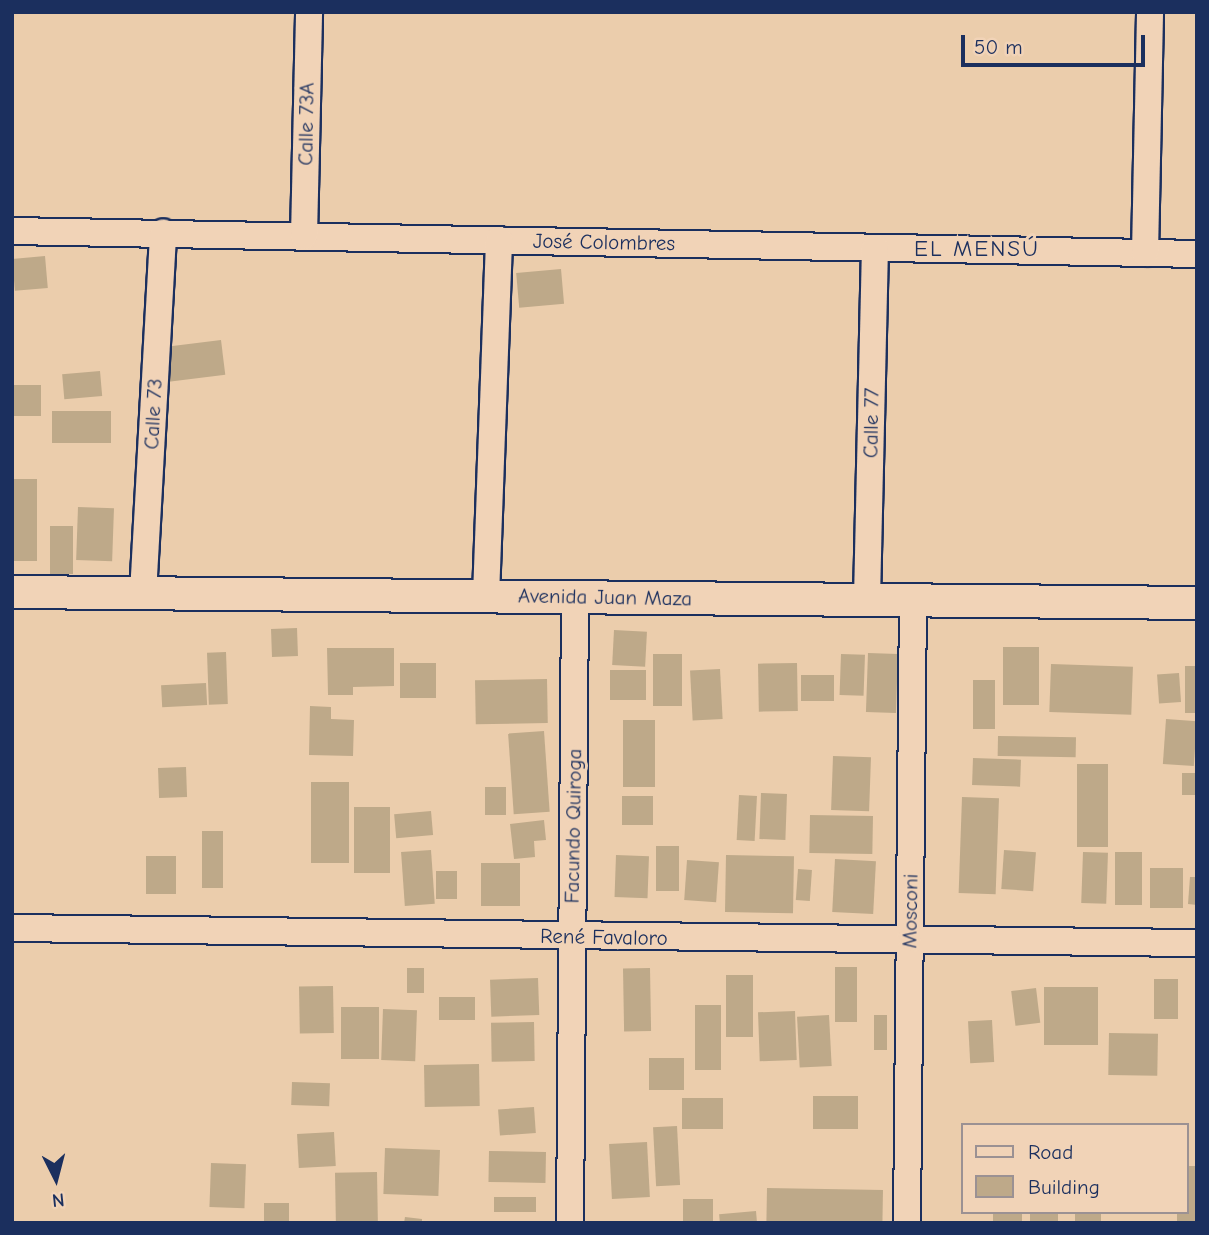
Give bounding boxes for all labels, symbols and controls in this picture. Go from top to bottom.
scale bar [964,21,1148,65]
text: 50 m [974,35,1023,59]
street label: Calle 73A [293,82,319,166]
street label: José Colombres [533,228,675,256]
district label: EL MENSÚ [915,235,1039,263]
street label: Calle 73 [139,378,167,450]
street label: Calle 77 [858,388,884,458]
street label: Avenida Juan Maza [518,583,692,611]
street label: Facundo Quiroga [559,748,587,904]
street label: Mosconi [897,873,923,949]
street label: René Favaloro [540,923,668,951]
legend [960,1123,1188,1214]
text: Road [1028,1140,1073,1164]
north arrow [21,1144,91,1214]
text: Building [1028,1175,1100,1199]
text: N [51,1188,66,1211]

